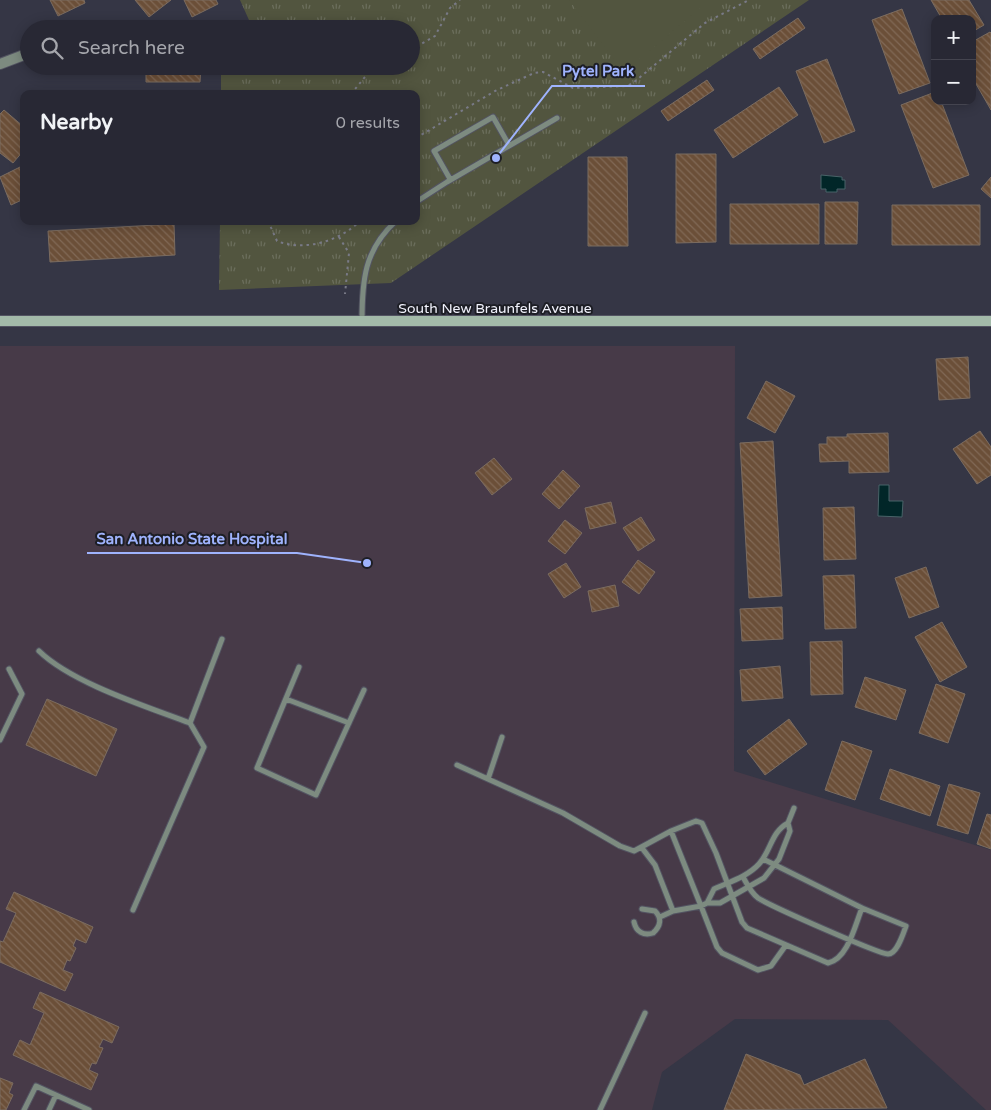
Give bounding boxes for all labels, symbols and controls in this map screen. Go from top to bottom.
map controls [931,15,976,105]
button: + [931,15,976,60]
search box [20,20,420,75]
icon: search [38,34,66,62]
text: Search here [78,37,185,59]
callout: Pytel Park [552,56,645,86]
button: − [931,60,976,105]
text: Pytel Park [562,62,634,81]
text: Nearby [40,110,113,135]
text: 0 results [336,113,400,133]
street label: South New Braunfels Avenue [398,300,592,317]
callout: San Antonio State Hospital [87,523,297,553]
text: San Antonio State Hospital [97,530,287,549]

